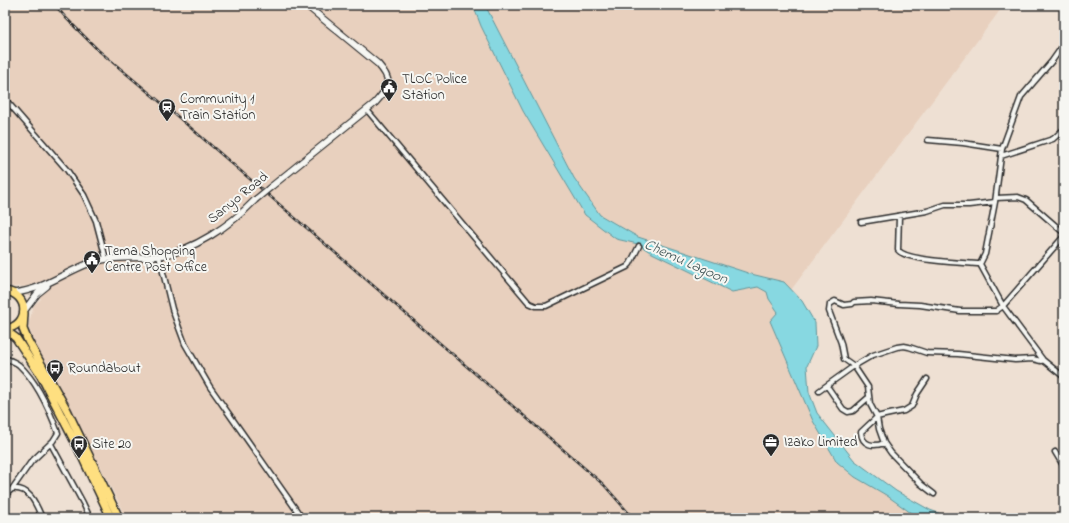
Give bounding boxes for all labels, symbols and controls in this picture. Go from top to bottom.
place label: TLOC Police Station [402,69,468,106]
public building icon: TLOC Police Station [379,77,399,102]
place label: Community 1 Train Station [180,89,256,126]
station icon: Community 1 Train Station [157,97,177,122]
street label: Sanyo Road [203,167,274,230]
water label: Chemu Lagoon [640,234,732,291]
place label: Tema Shopping Centre Post Office [105,241,208,278]
public building icon: Tema Shopping Centre Post Office [82,249,102,274]
bus stop icon: Roundabout [45,358,65,383]
place label: Roundabout [68,358,141,379]
office icon: Izako Limited [761,432,781,457]
place label: Izako Limited [784,432,858,453]
bus stop icon: Site 20 [69,434,89,459]
place label: Site 20 [92,434,131,455]

